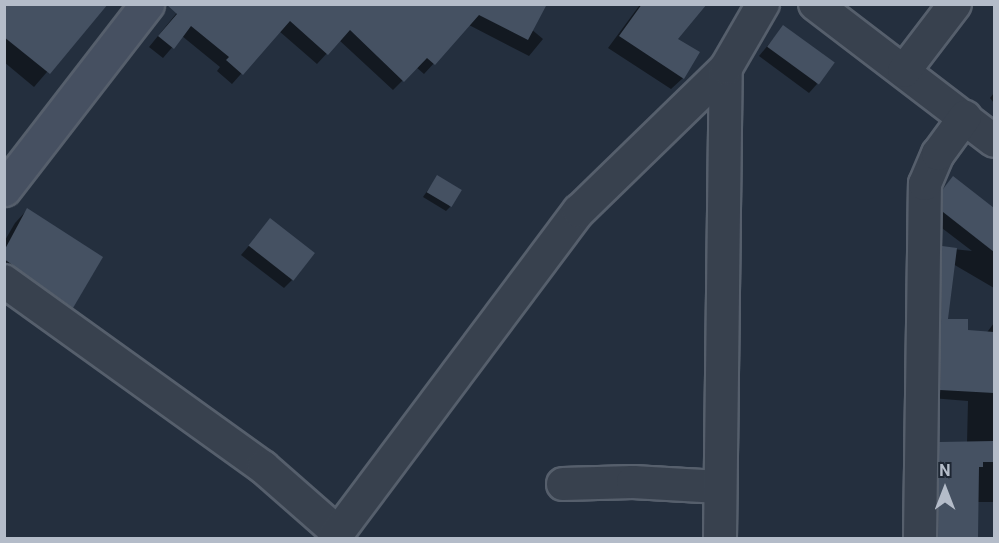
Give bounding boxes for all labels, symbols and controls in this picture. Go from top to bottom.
north arrow [915,459,975,519]
text: N [939,461,951,480]

